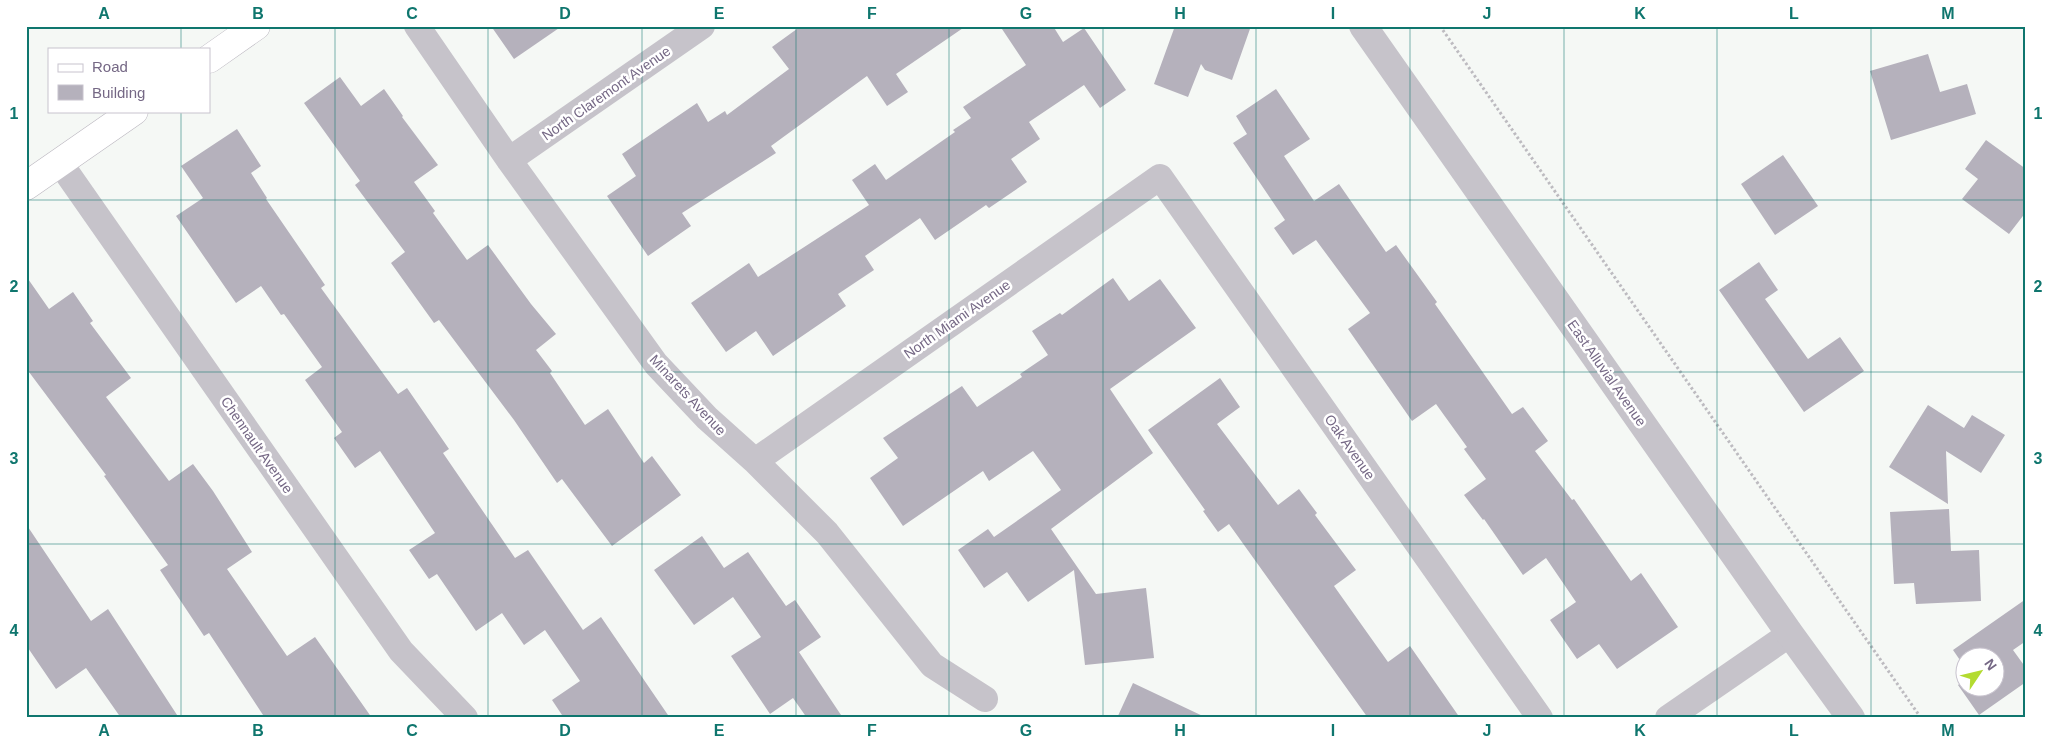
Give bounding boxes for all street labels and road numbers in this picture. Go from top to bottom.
street label: North Claremont Avenue [539,42,673,143]
street label: North Miami Avenue [901,276,1013,362]
street label: East Alluvial Avenue [1564,317,1650,429]
street label: Minarets Avenue [647,352,729,439]
street label: Chennault Avenue [218,394,296,497]
street label: Oak Avenue [1322,411,1378,483]

